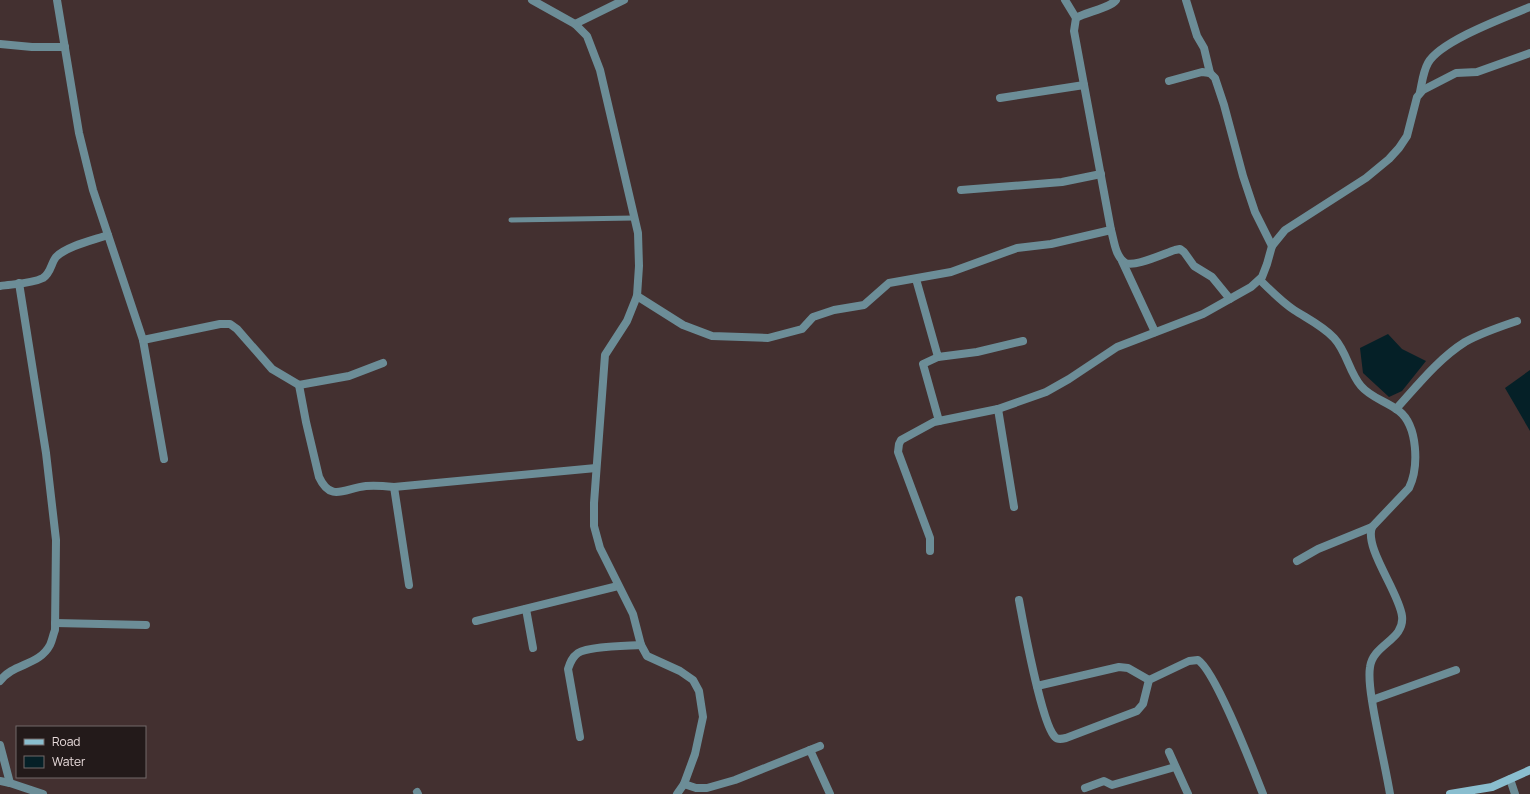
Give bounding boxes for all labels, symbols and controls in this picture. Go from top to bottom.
legend [16,726,146,778]
text: Road [52,733,80,750]
text: Water [52,753,86,770]

